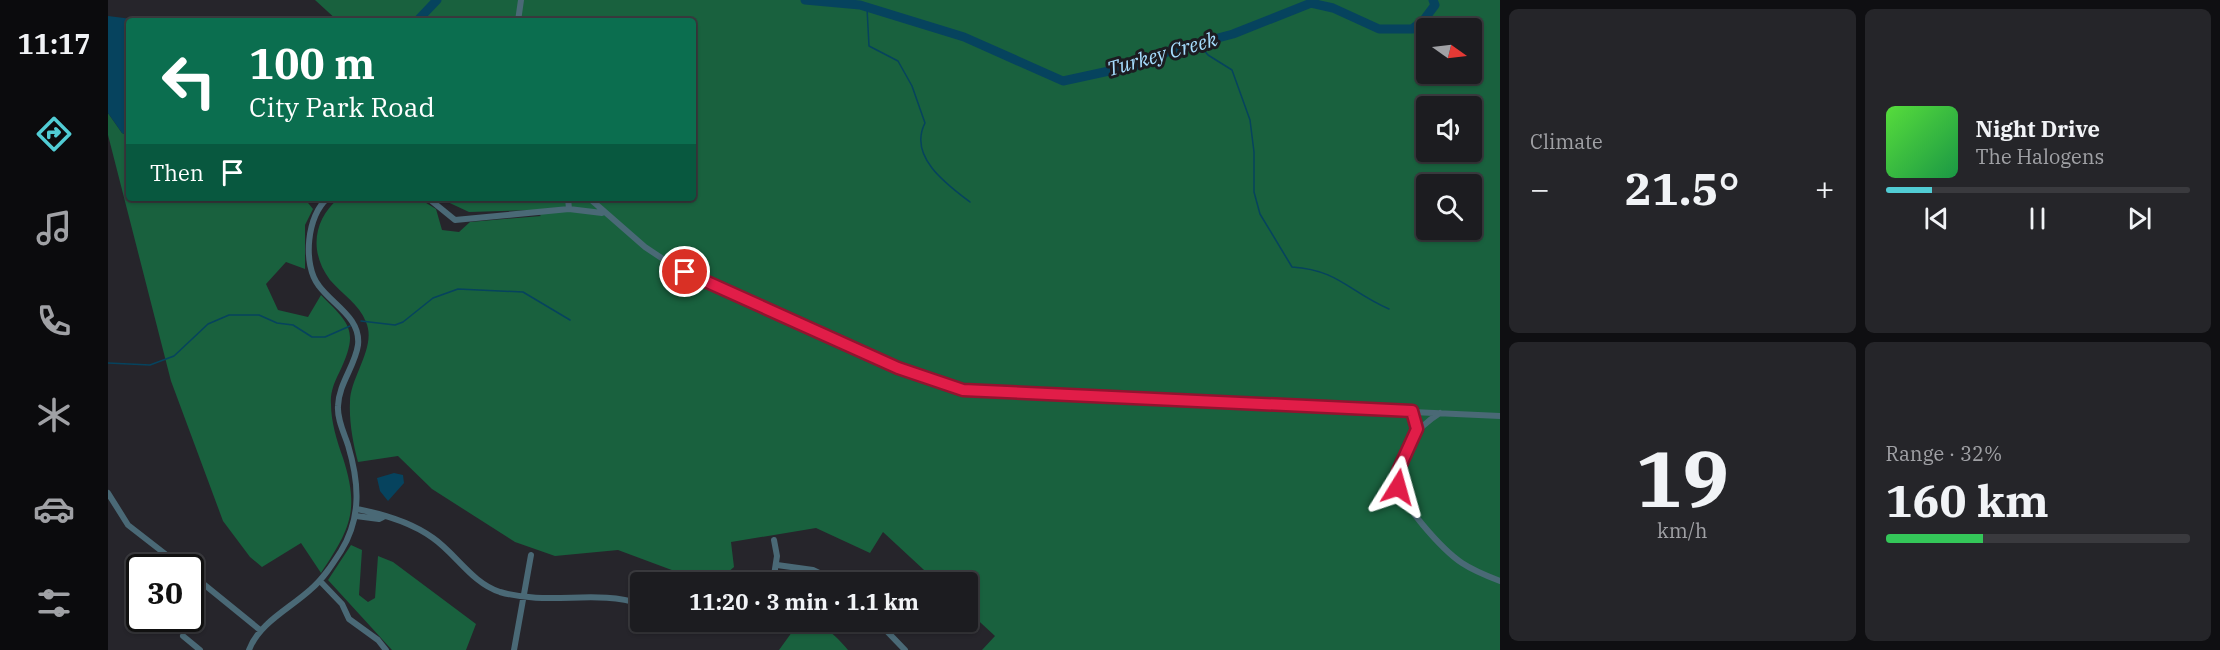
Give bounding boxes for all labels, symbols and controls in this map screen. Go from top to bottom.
north arrow [1416,18,1482,84]
map controls [1416,18,1482,240]
water label: Turkey Creek [1104,25,1220,82]
text: 11:17 [18,26,90,61]
text: 100 m [249,36,375,91]
icon: left [150,42,228,120]
text: City Park Road [249,89,435,124]
button: sound [1416,96,1482,162]
icon: directions [33,113,75,155]
text: Night Drive [1976,114,2100,143]
text: Climate [1530,128,1603,155]
text: The Halogens [1976,143,2104,170]
icon: arrive [216,156,249,189]
text: Then [150,158,204,187]
text: 21.5° [1625,159,1740,217]
text: − [1530,167,1550,210]
text: + [1815,167,1835,210]
button: search [1416,174,1482,240]
icon: previous [1920,202,1953,235]
icon: pause [2021,202,2054,235]
icon: next [2123,202,2156,235]
icon: music [33,207,75,249]
pin [659,246,710,297]
icon: arrive [668,255,701,288]
icon: phone [33,300,75,342]
icon: climate [33,394,75,436]
text: 19 [1635,427,1729,528]
text: Range · 32% [1886,440,2002,467]
position arrow [1366,455,1430,519]
text: 160 km [1886,471,2049,529]
icon: car [33,488,75,530]
text: km/h [1657,517,1708,544]
speed limit sign: 30 [126,554,204,632]
icon: filters [33,582,75,624]
text: 11:20 · 3 min · 1.1 km [689,587,919,616]

